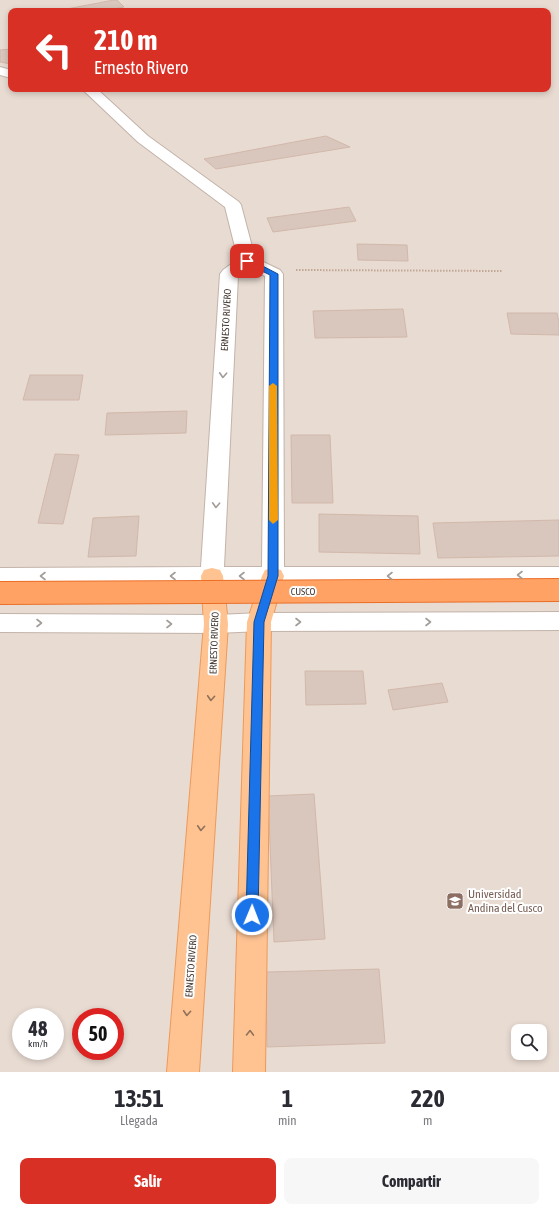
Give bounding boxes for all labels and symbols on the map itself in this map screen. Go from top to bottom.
pin [230,244,264,278]
street label: ERNESTO RIVERO [219,288,233,351]
one-way arrow [219,372,228,378]
one-way arrow [211,502,220,508]
one-way arrow [517,571,523,579]
one-way arrow [40,572,46,580]
one-way arrow [170,572,176,580]
one-way arrow [239,572,245,580]
one-way arrow [387,572,393,580]
street label: CUSCO [291,586,316,597]
street label: ERNESTO RIVERO [207,611,221,674]
one-way arrow [295,618,301,626]
one-way arrow [425,618,431,626]
one-way arrow [36,619,42,627]
one-way arrow [166,620,172,628]
one-way arrow [206,695,215,701]
one-way arrow [197,825,206,831]
place label: Universidad Andina del Cusco [468,887,543,915]
school or university icon: Universidad Andina del Cusco [445,891,465,911]
position arrow [231,894,273,936]
street label: ERNESTO RIVERO [183,934,199,998]
speed limit sign: 50 [72,1008,124,1060]
one-way arrow [183,1010,192,1016]
one-way arrow [245,1030,254,1036]

